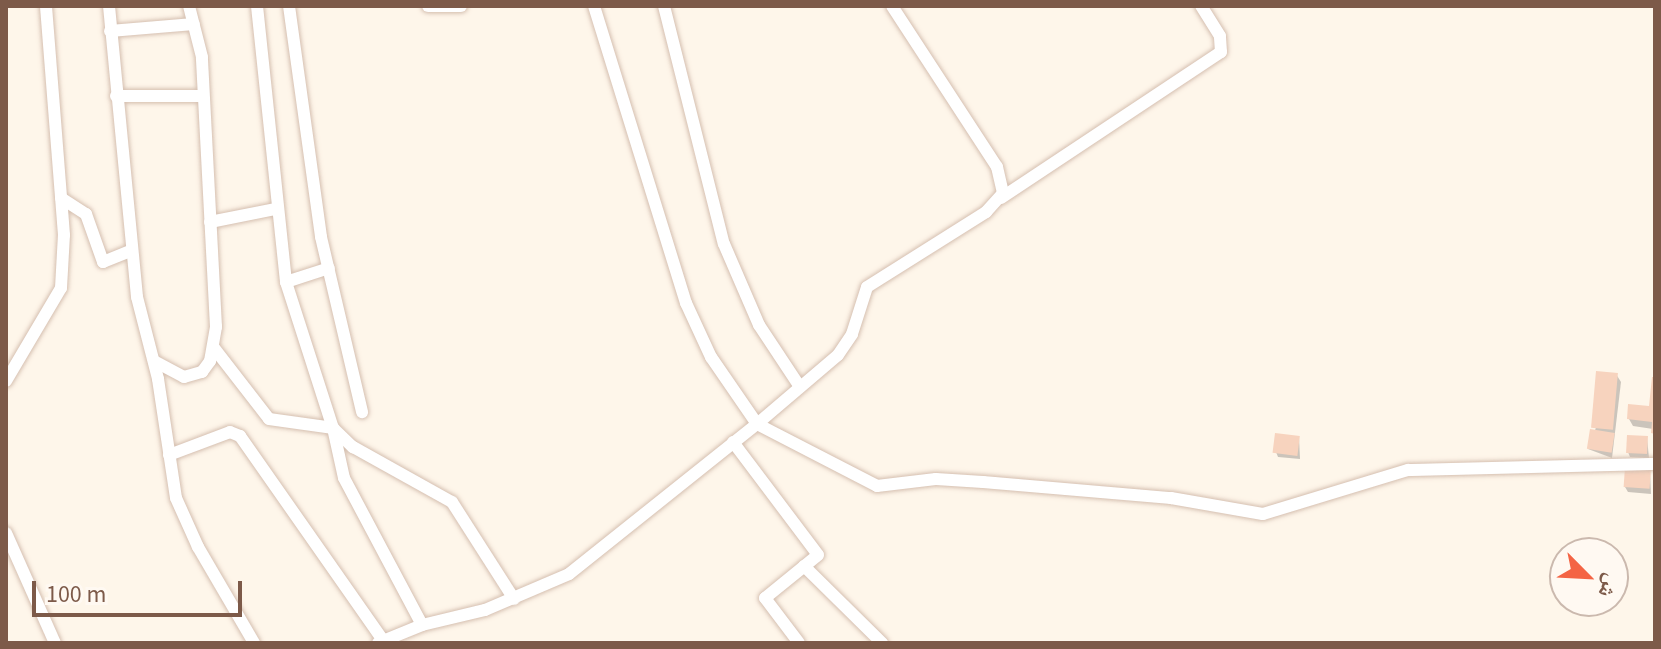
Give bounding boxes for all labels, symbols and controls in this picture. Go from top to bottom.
north arrow [1549,537,1629,617]
scale bar [36,565,246,615]
text: ش [1590,569,1628,603]
text: 100 m [46,577,106,612]

